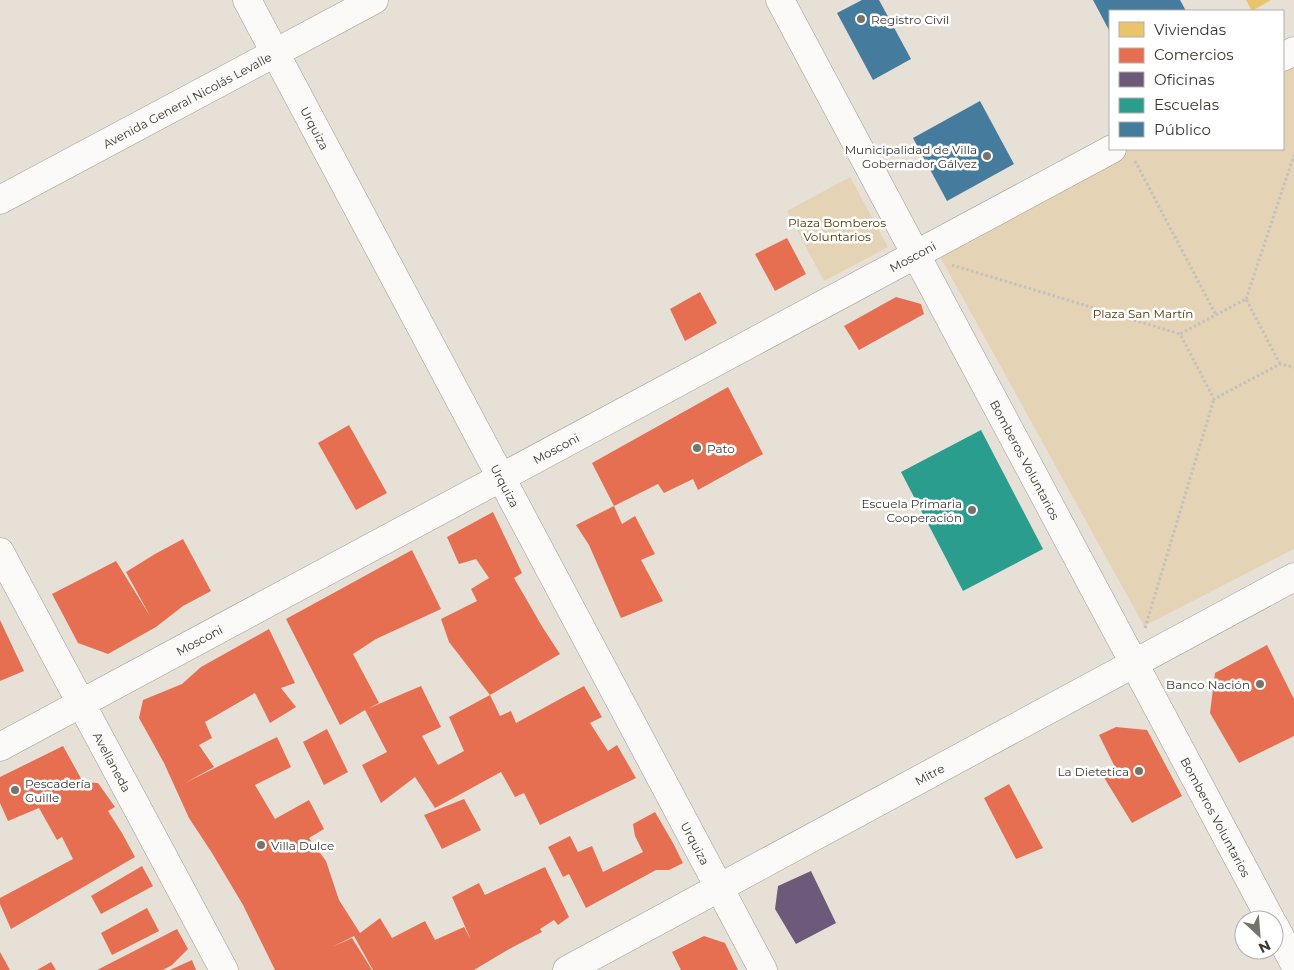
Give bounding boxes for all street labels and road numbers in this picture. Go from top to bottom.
street label: Avenida General Nicolás Levalle [100,49,274,151]
street label: Urquiza [297,104,333,152]
street label: Mosconi [887,238,938,275]
street label: Bomberos Voluntarios [987,397,1063,522]
street label: Mosconi [530,430,581,467]
street label: Urquiza [488,461,523,510]
street label: Mosconi [173,621,225,659]
street label: Avellaneda [90,729,135,794]
street label: Bomberos Voluntarios [1178,754,1254,880]
street label: Mitre [912,760,947,788]
street label: Urquiza [678,819,713,867]

